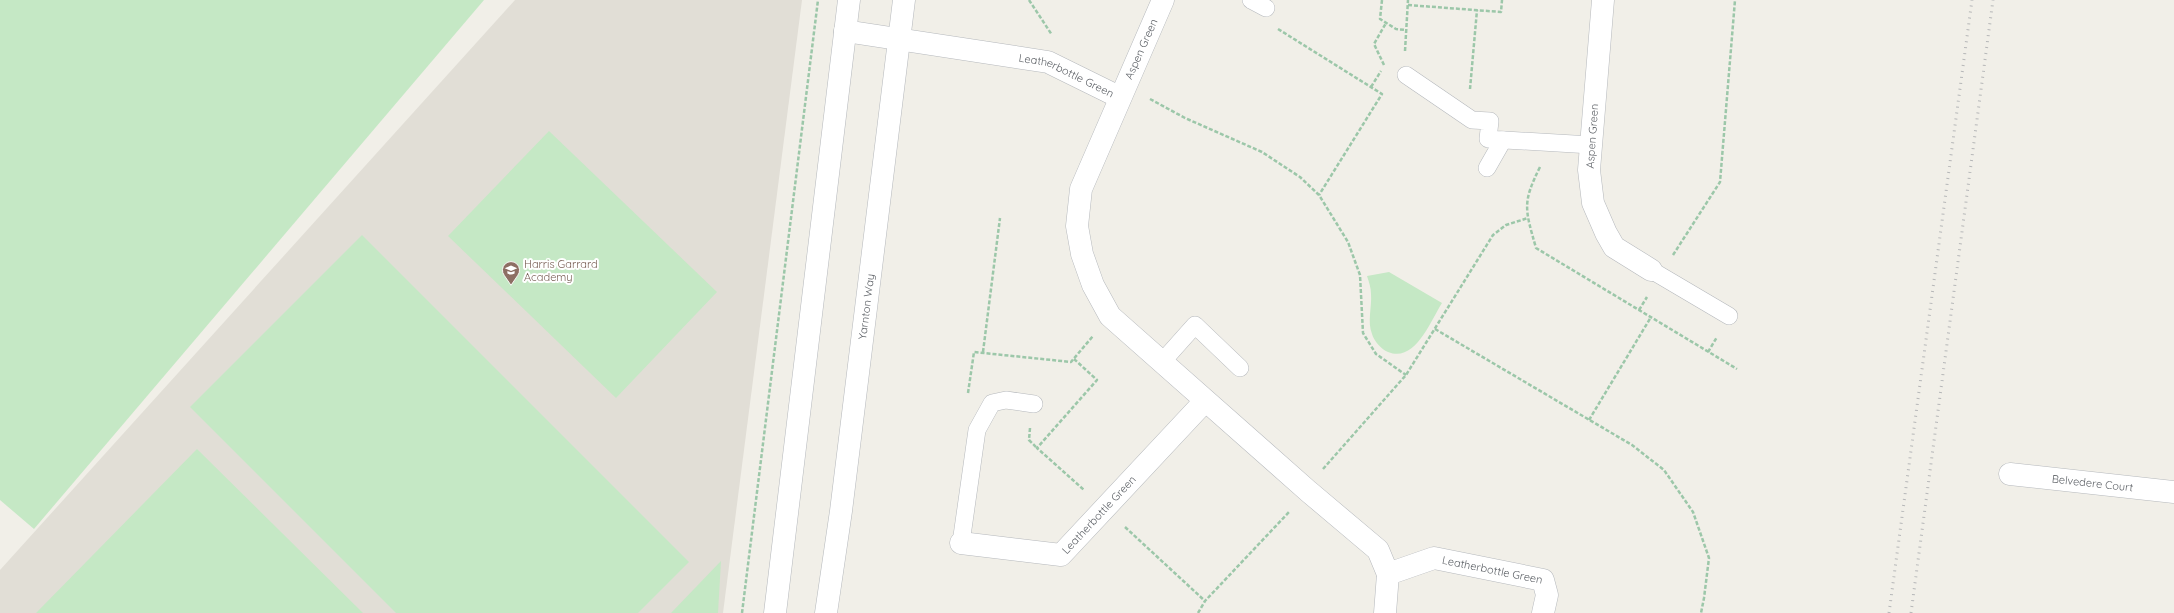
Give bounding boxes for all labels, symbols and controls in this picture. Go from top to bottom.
street label: Aspen Green [1121,16,1161,82]
street label: Leatherbottle Green [1018,51,1116,100]
street label: Aspen Green [1583,103,1601,169]
place label: Harris Garrard Academy [524,257,598,284]
school or university icon: Harris Garrard Academy [501,260,521,285]
street label: Yarnton Way [855,273,877,340]
street label: Belvedere Court [2051,472,2134,495]
street label: Leatherbottle Green [1059,473,1139,557]
street label: Leatherbottle Green [1441,553,1544,587]

